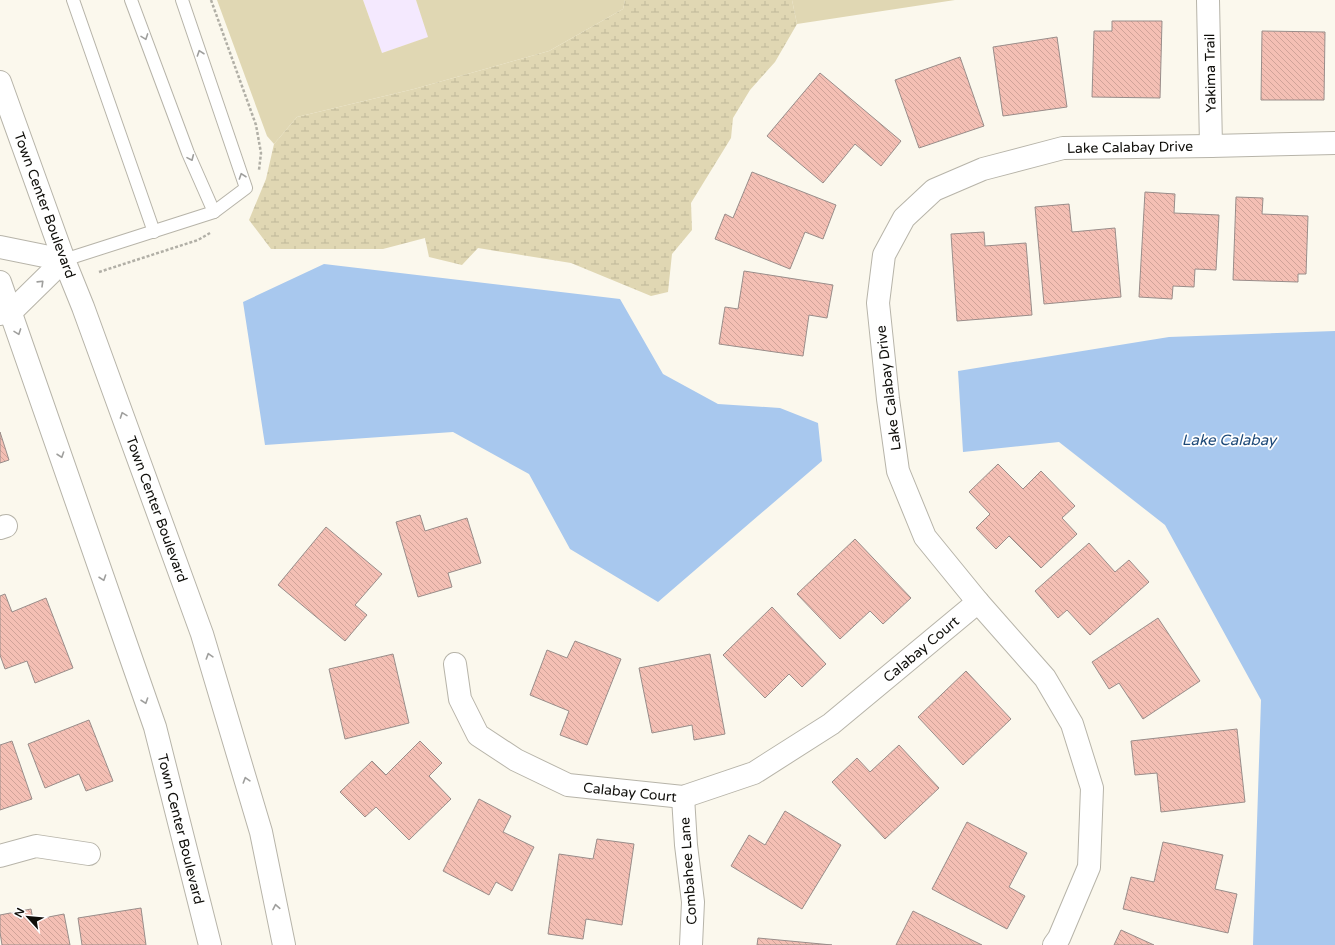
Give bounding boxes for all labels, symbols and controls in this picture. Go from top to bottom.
one-way arrow [140,33,149,40]
street label: Yakima Trail [1201,33,1220,113]
one-way arrow [197,49,205,56]
street label: Town Center Boulevard [10,130,79,281]
street label: Lake Calabay Drive [1067,138,1193,157]
one-way arrow [186,155,194,162]
one-way arrow [238,173,247,180]
one-way arrow [36,280,44,288]
street label: Lake Calabay Drive [872,324,905,452]
one-way arrow [13,328,22,335]
one-way arrow [119,411,127,418]
water label: Lake Calabay [1182,431,1278,449]
street label: Town Center Boulevard [122,434,191,585]
one-way arrow [56,451,64,458]
one-way arrow [98,574,107,581]
street label: Calabay Court [880,612,963,686]
one-way arrow [205,653,214,660]
one-way arrow [141,697,149,704]
street label: Town Center Boulevard [154,752,207,906]
one-way arrow [242,777,251,784]
street label: Calabay Court [582,779,678,806]
street label: Combahee Lane [676,816,701,925]
north arrow [8,897,48,937]
one-way arrow [272,904,281,910]
text: N [12,906,27,920]

